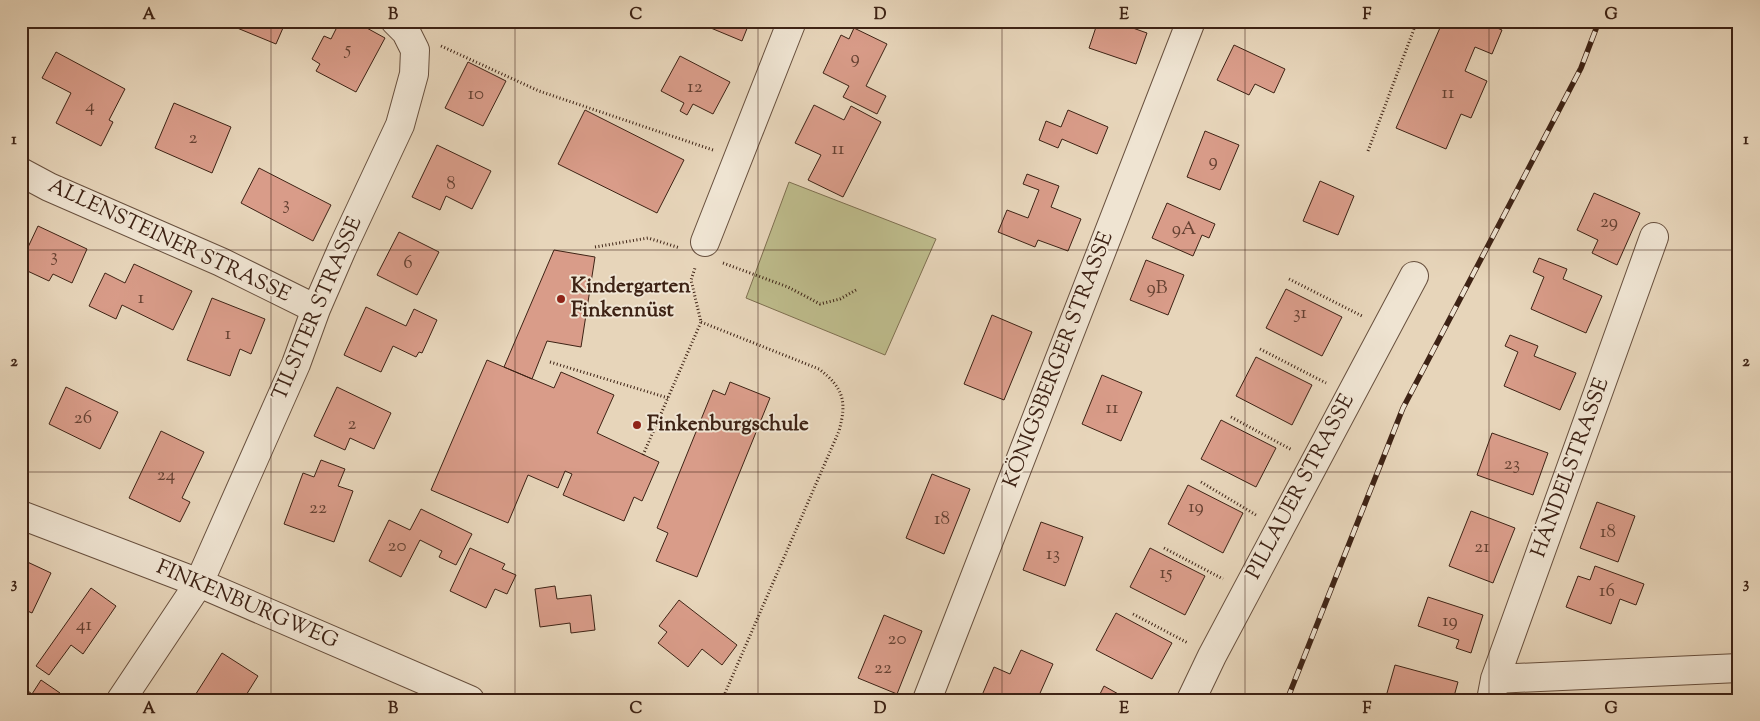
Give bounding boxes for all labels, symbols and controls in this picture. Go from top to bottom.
text: A [143,4,156,27]
text: B [388,4,398,27]
text: C [630,4,643,27]
text: D [874,4,887,27]
text: E [1119,4,1129,27]
text: F [1363,4,1372,27]
text: G [1604,4,1618,27]
house number: 5 [344,36,352,63]
house number: 9 [850,45,860,72]
house number: 12 [687,74,703,101]
house number: 11 [1442,80,1455,107]
house number: 10 [468,81,484,108]
house number: 4 [85,93,95,120]
house number: 2 [189,125,198,152]
text: 1 [11,129,17,152]
text: 1 [1743,129,1749,152]
house number: 11 [832,136,845,163]
house number: 9 [1208,148,1218,175]
house number: 8 [446,171,456,198]
street label: ALLENSTEINER STRASSE [43,172,295,311]
house number: 3 [282,191,290,218]
house number: 29 [1600,209,1618,236]
street label: TILSITER STRASSE [266,212,371,406]
house number: 9A [1172,216,1197,243]
street label: KÖNIGSBERGER STRASSE [996,227,1122,492]
house number: 3 [50,243,58,270]
house number: 6 [403,250,413,277]
place label: Kindergarten Finkennüst [571,272,691,326]
house number: 9B [1146,275,1168,302]
house number: 1 [138,285,145,312]
marker: Kindergarten Finkennüst [555,293,567,305]
house number: 31 [1293,300,1308,327]
house number: 1 [225,321,232,348]
text: 2 [10,351,18,374]
text: 2 [1742,351,1750,374]
street label: HÄNDELSTRASSE [1525,374,1618,562]
street label: PILLAUER STRASSE [1239,389,1363,585]
house number: 11 [1106,395,1119,422]
house number: 26 [74,405,92,432]
place label: Finkenburgschule [647,410,809,440]
house number: 2 [348,411,357,438]
marker: Finkenburgschule [631,419,643,431]
house number: 23 [1504,451,1520,478]
house number: 24 [157,462,176,489]
house number: 19 [1188,494,1204,521]
house number: 22 [309,495,327,522]
house number: 18 [934,506,950,533]
house number: 18 [1600,519,1616,546]
house number: 20 [388,533,406,560]
house number: 21 [1474,534,1490,561]
house number: 13 [1046,541,1060,568]
street label: FINKENBURGWEG [151,553,343,657]
house number: 15 [1160,560,1173,587]
text: 3 [11,573,18,596]
text: 3 [1743,573,1750,596]
house number: 16 [1599,578,1615,605]
house number: 19 [1442,608,1458,635]
house number: 41 [76,612,93,639]
house number: 20 [888,626,906,653]
house number: 22 [874,655,892,682]
text: A [143,698,156,721]
text: B [388,698,398,721]
text: C [630,698,643,721]
text: D [874,698,887,721]
text: E [1119,698,1129,721]
text: F [1363,698,1372,721]
text: G [1604,698,1618,721]

